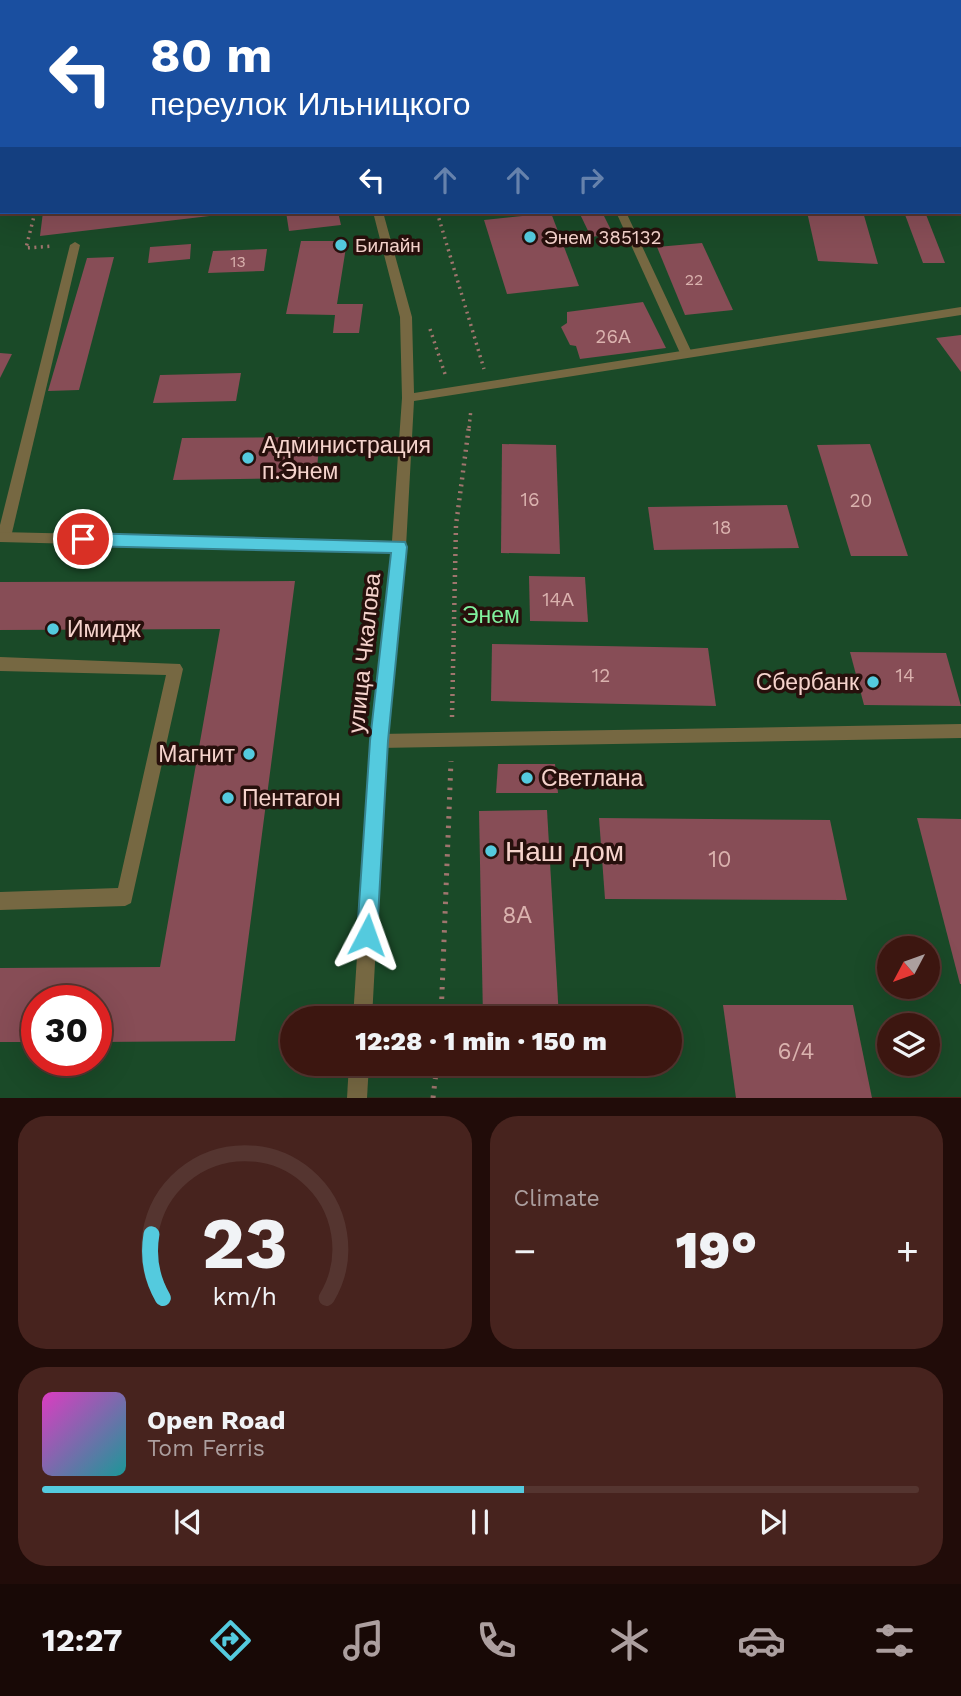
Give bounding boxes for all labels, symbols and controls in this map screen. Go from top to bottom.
text: 80 m [150,26,272,84]
icon: left [35,28,126,119]
text: переулок Ильницкого [150,85,471,123]
icon: left [353,161,391,199]
icon: ahead [426,161,464,199]
icon: ahead [499,161,537,199]
icon: right [572,161,610,199]
place label: Энем 385132 [544,226,662,249]
marker: Энем 385132 [522,229,538,245]
place label: Билайн [355,234,421,257]
marker: Билайн [333,237,349,253]
house number: 13 [230,252,246,271]
house number: 22 [685,270,703,289]
house number: 26А [595,325,631,348]
place label: Администрация п.Энем [262,432,431,485]
marker: Администрация п.Энем [240,450,256,466]
house number: 16 [521,488,539,511]
house number: 20 [850,489,872,512]
pin [53,509,113,569]
house number: 18 [712,516,732,539]
icon: arrive [64,520,102,558]
street label: улица Чкалова [343,571,386,735]
house number: 14А [542,588,574,611]
park label: Энем [462,602,520,629]
place label: Имидж [67,616,142,643]
marker: Имидж [45,621,61,637]
house number: 12 [592,664,610,687]
house number: 14 [895,664,915,687]
place label: Сбербанк [756,669,860,696]
marker: Сбербанк [865,674,881,690]
place label: Магнит [158,741,235,768]
marker: Магнит [241,746,257,762]
place label: Светлана [541,765,644,792]
marker: Светлана [519,770,535,786]
place label: Пентагон [242,785,340,812]
marker: Пентагон [220,790,236,806]
place label: Наш дом [505,835,624,868]
marker: Наш дом [483,843,499,859]
house number: 10 [708,846,732,873]
position arrow [330,898,404,972]
house number: 8А [502,902,532,929]
north arrow [877,936,940,999]
map controls [877,936,940,1076]
speed limit sign: 30 [21,985,112,1076]
button: layers [877,1013,940,1076]
text: 12:28 · 1 min · 150 m [355,1026,607,1056]
house number: 6/4 [777,1038,815,1065]
text: Climate [514,1185,600,1212]
text: 23 [201,1201,288,1287]
text: 19° [675,1220,757,1281]
text: − [514,1229,536,1273]
text: + [896,1229,919,1273]
text: km/h [213,1282,277,1311]
text: Open Road [147,1405,285,1435]
text: Tom Ferris [147,1435,265,1462]
icon: previous [169,1503,207,1541]
icon: pause [461,1503,499,1541]
icon: next [754,1503,792,1541]
icon: directions [206,1616,255,1665]
icon: music [339,1616,388,1665]
icon: phone [472,1616,521,1665]
icon: climate [605,1616,654,1665]
icon: car [737,1616,786,1665]
icon: filters [870,1616,919,1665]
text: 12:27 [42,1621,122,1659]

